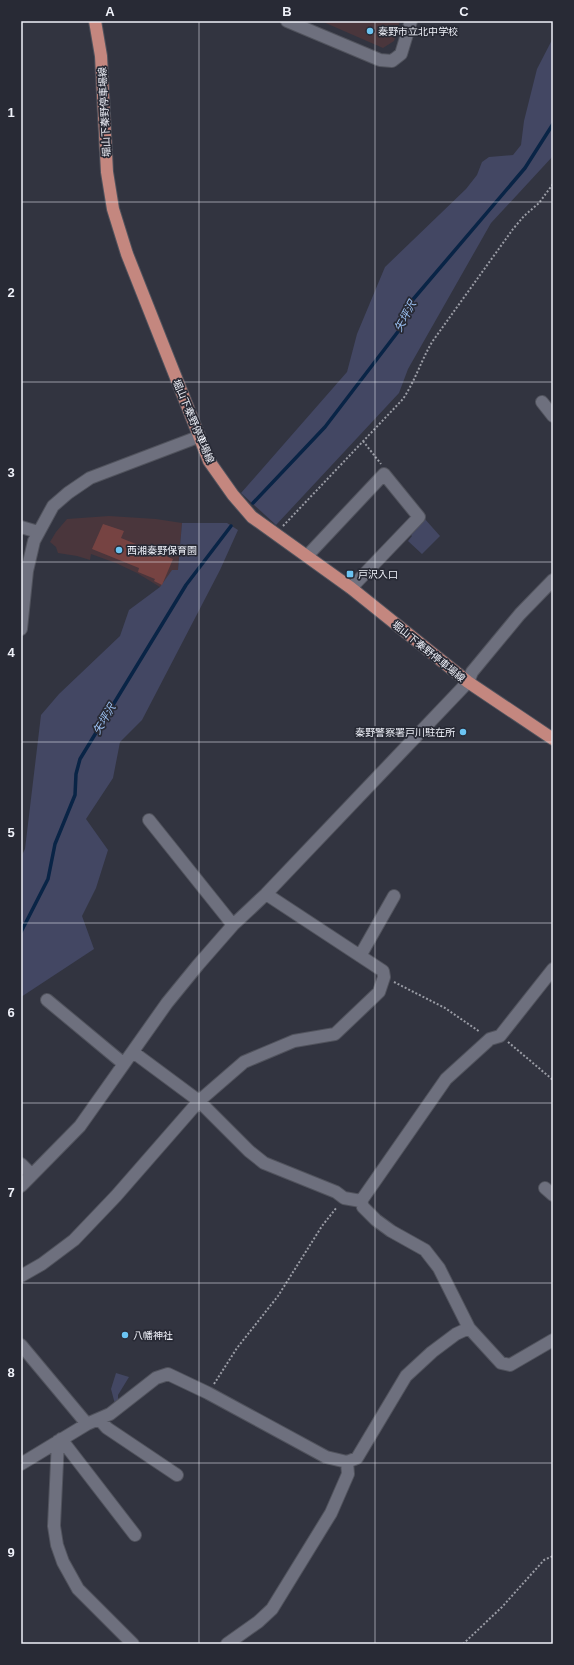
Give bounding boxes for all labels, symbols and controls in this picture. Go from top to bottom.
text: A [105,4,115,19]
text: B [282,4,292,19]
text: C [459,4,469,19]
marker: 秦野市立北中学校 [365,26,375,36]
place label: 秦野市立北中学校 [378,26,458,37]
street label: 堀山下秦野停車場線 [97,67,112,157]
text: 1 [7,105,15,120]
text: 2 [7,285,15,300]
water label: 矢坪沢 [392,297,419,333]
street label: 堀山下秦野停車場線 [171,378,216,465]
text: 3 [7,465,15,480]
marker: 西湘秦野保育園 [114,545,124,555]
place label: 西湘秦野保育園 [127,545,197,556]
marker: 戸沢入口 [345,569,355,579]
place label: 戸沢入口 [358,569,398,580]
street label: 堀山下秦野停車場線 [390,619,467,684]
text: 4 [7,645,15,660]
water label: 矢坪沢 [90,700,119,736]
place label: 秦野警察署戸川駐在所 [355,727,455,738]
marker: 秦野警察署戸川駐在所 [458,727,468,737]
text: 5 [7,825,15,840]
text: 6 [7,1005,15,1020]
text: 7 [7,1185,15,1200]
marker: 八幡神社 [120,1330,130,1340]
place label: 八幡神社 [133,1330,173,1341]
text: 8 [7,1365,15,1380]
text: 9 [7,1545,15,1560]

